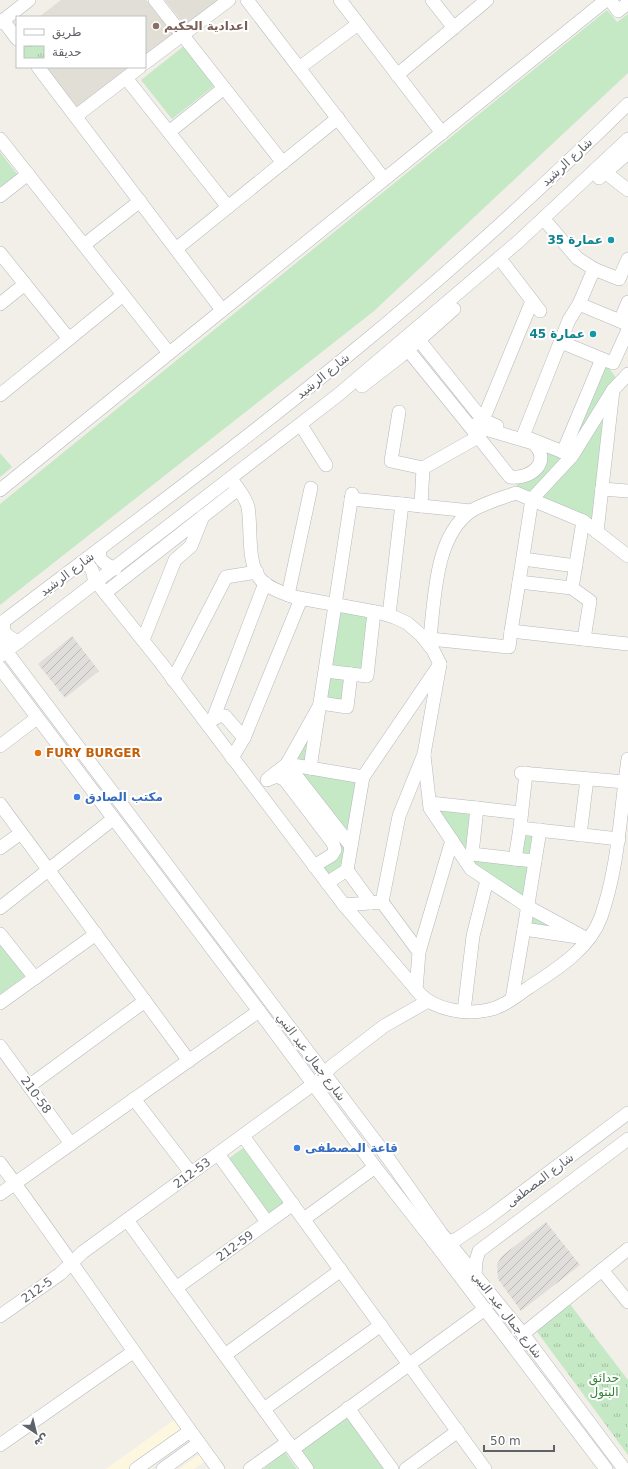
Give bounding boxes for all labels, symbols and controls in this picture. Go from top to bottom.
legend [16,16,146,68]
place label: اعدادية الحكيم [164,19,248,33]
marker: اعدادية الحكيم [151,21,161,31]
text: طريق [52,25,82,40]
text: حديقة [52,45,82,59]
street label: شارع الرشيد [539,135,596,190]
place label: عمارة 35 [547,233,603,247]
marker: عمارة 35 [606,235,616,245]
place label: عمارة 45 [529,327,585,341]
marker: عمارة 45 [588,329,598,339]
street label: شارع الرشيد [294,350,353,402]
street label: شارع الرشيد [37,549,97,600]
place label: FURY BURGER [46,746,141,760]
marker: FURY BURGER [33,748,43,758]
place label: مكتب الصادق [85,790,163,804]
marker: مكتب الصادق [72,792,82,802]
street label: شارع جمال عبد النبي [273,1010,349,1104]
street label: 210-58 [18,1074,54,1116]
place label: قاعة المصطفى [305,1141,398,1155]
marker: قاعة المصطفى [292,1143,302,1153]
street label: شارع المصطفى [504,1150,577,1211]
street label: 212-53 [171,1155,213,1191]
street label: 212-59 [214,1228,256,1264]
street label: شارع جمال عبد النبي [468,1269,545,1362]
street label: 212-5 [19,1274,55,1306]
park label: حدائق البتول [589,1371,619,1400]
north arrow [16,1413,56,1453]
scale bar [484,1427,554,1453]
text: ش [32,1431,51,1450]
text: 50 m [490,1434,521,1448]

